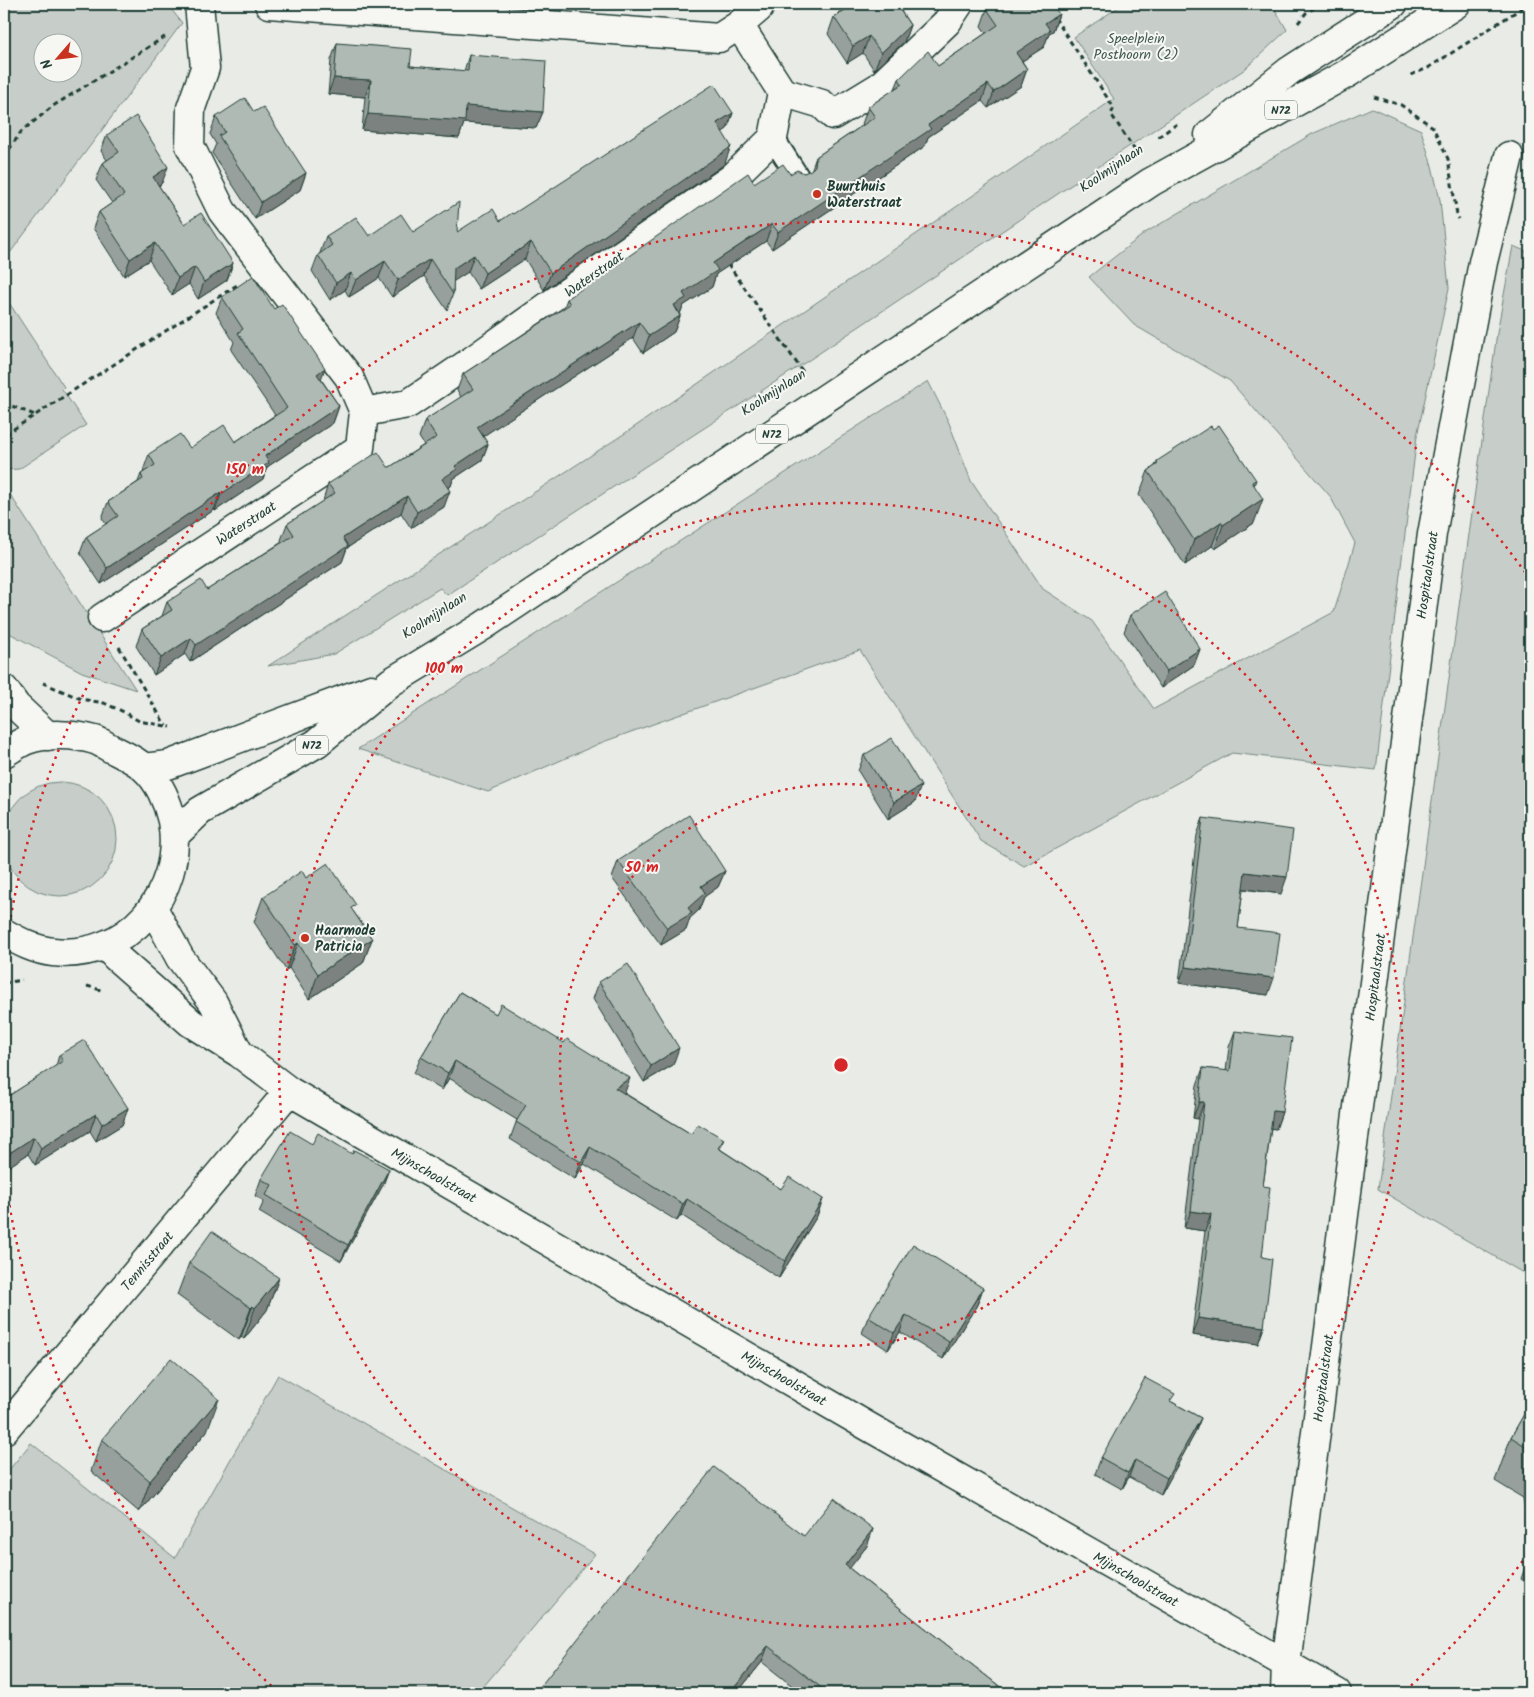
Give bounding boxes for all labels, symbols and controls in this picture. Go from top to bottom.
park label: Speelplein Posthoorn (2) [1093,28,1179,66]
north arrow [32,32,82,82]
text: N [36,54,59,73]
road number: N72 [1265,100,1297,120]
street label: Koolmijnlaan [1075,139,1148,199]
place label: Buurthuis Waterstraat [827,176,903,214]
marker: Buurthuis Waterstraat [811,188,823,200]
street label: Waterstraat [560,246,629,303]
street label: Koolmijnlaan [737,363,811,422]
road number: N72 [756,424,788,444]
text: 150 m [226,458,264,482]
street label: Waterstraat [212,496,282,552]
street label: Hospitaalstraat [1411,529,1445,620]
street label: Koolmijnlaan [398,586,472,645]
text: 100 m [425,657,463,681]
road number: N72 [296,736,328,754]
text: 50 m [624,856,659,880]
place label: Haarmode Patricia [315,920,376,958]
street label: Hospitaalstraat [1360,931,1392,1022]
marker: Haarmode Patricia [299,932,311,944]
centre of rings [832,1056,850,1074]
street label: Mijnschoolstraat [387,1142,481,1210]
street label: Tennisstraat [116,1226,180,1297]
street label: Hospitaalstraat [1308,1332,1340,1423]
street label: Mijnschoolstraat [737,1345,831,1413]
street label: Mijnschoolstraat [1089,1546,1183,1614]

